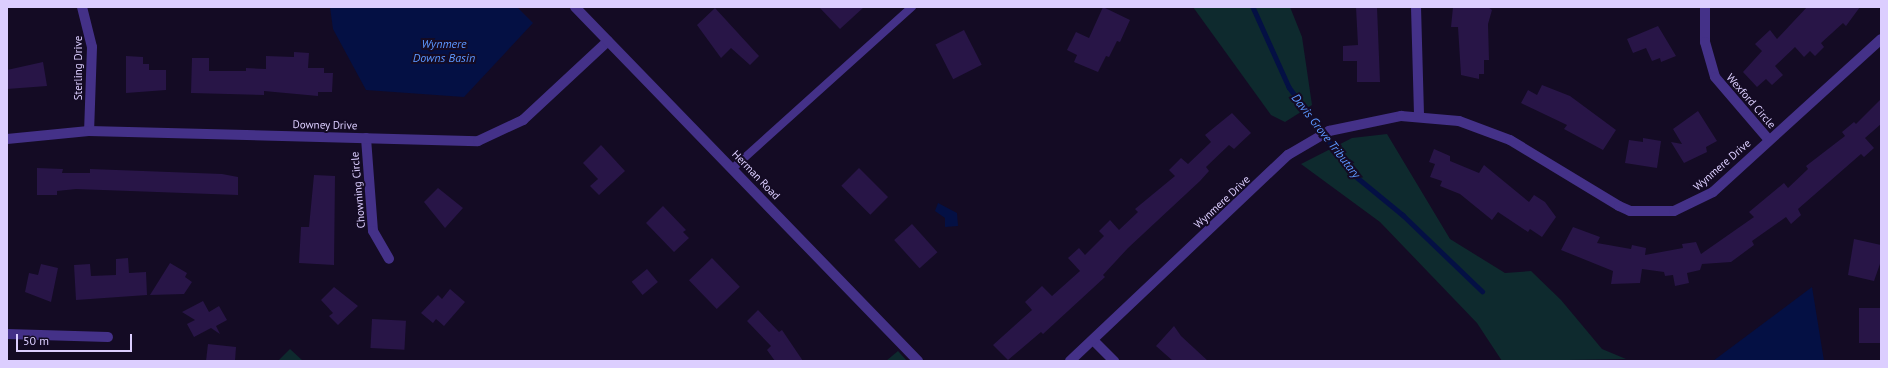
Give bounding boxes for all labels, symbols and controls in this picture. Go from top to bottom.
street label: Sterling Drive [71,36,85,100]
water label: Wynmere Downs Basin [413,37,475,65]
street label: Wexford Circle [1724,71,1778,131]
water label: Davis Grove Tributary [1288,91,1364,181]
street label: Downey Drive [292,118,358,132]
street label: Wynmere Drive [1691,137,1753,193]
street label: Herman Road [729,148,783,202]
street label: Chowning Circle [348,151,368,229]
street label: Wynmere Drive [1191,173,1253,231]
scale bar [18,326,134,352]
text: 50 m [23,333,49,348]

